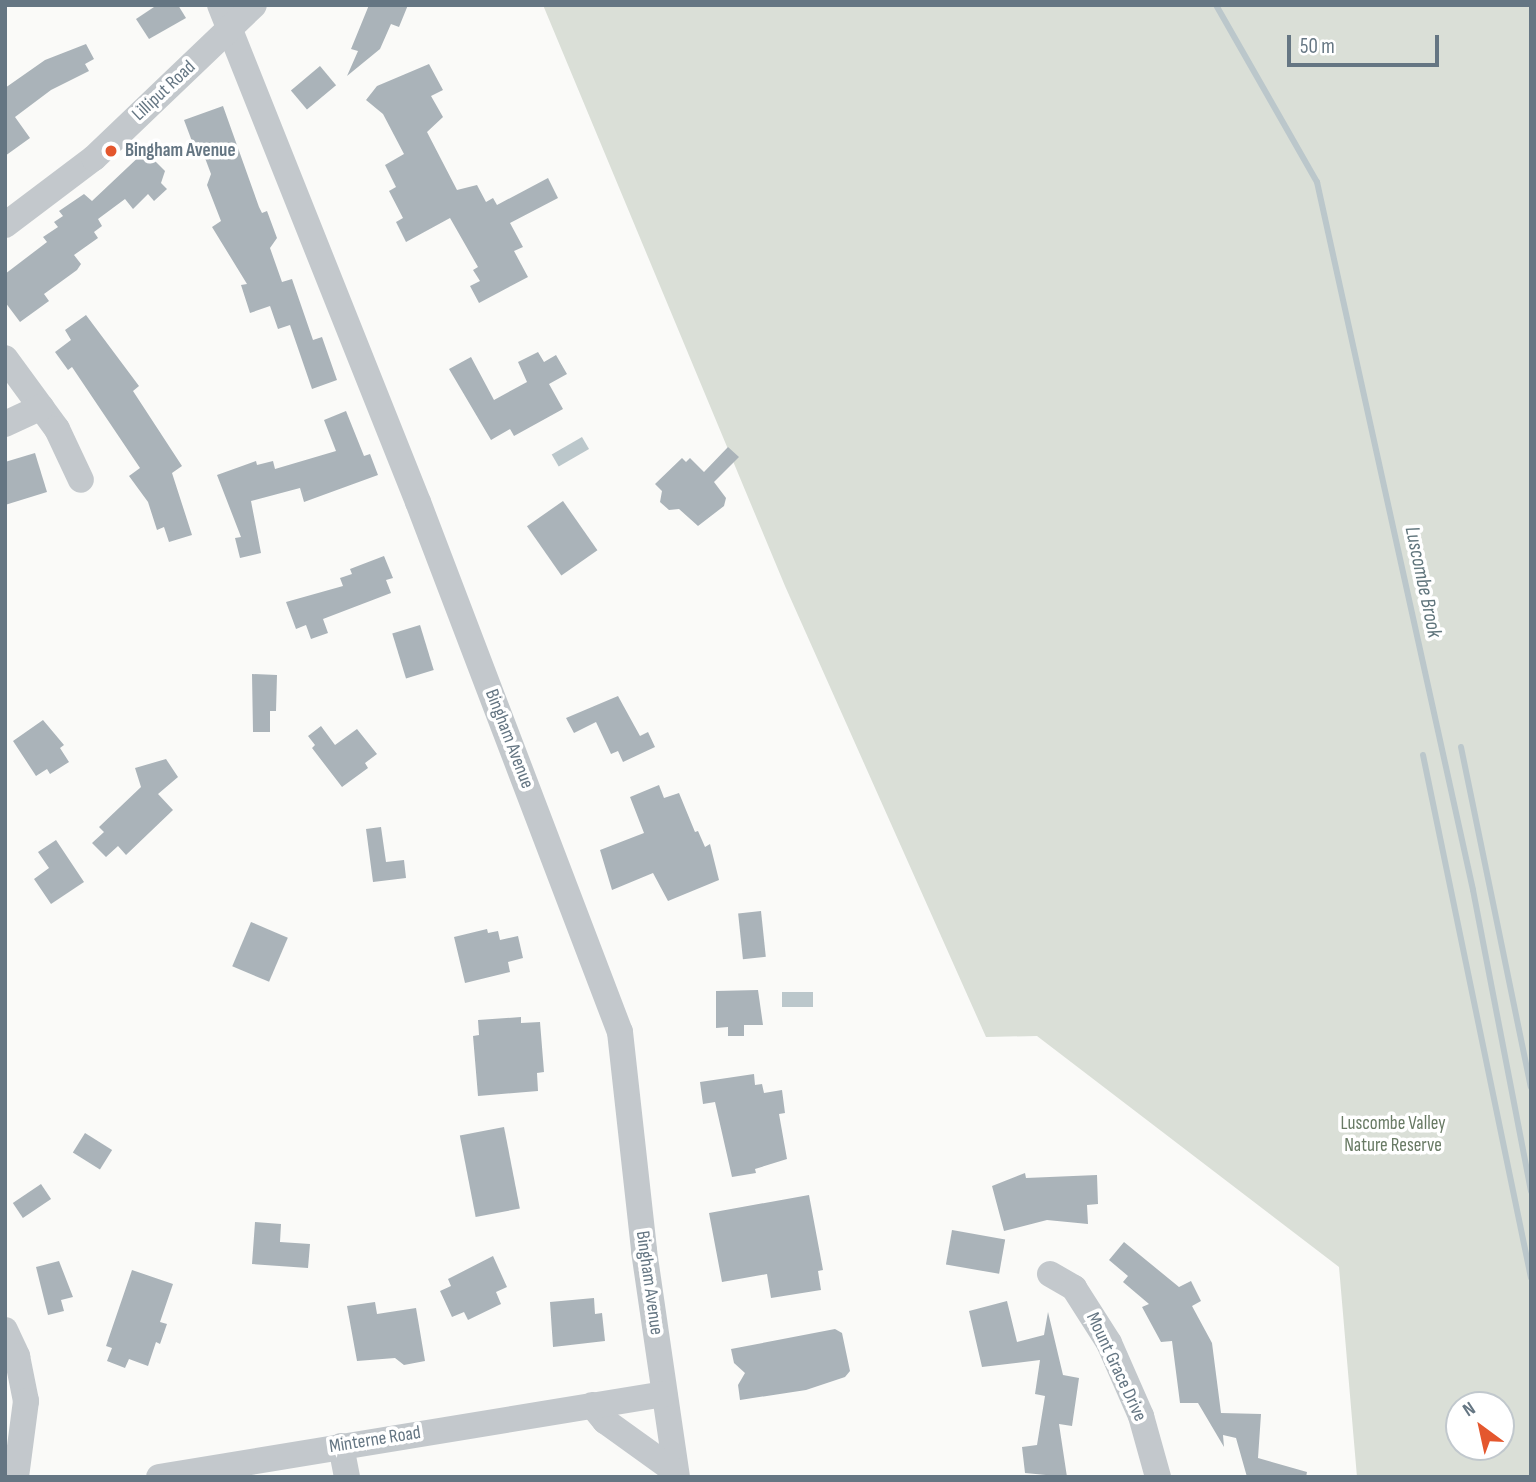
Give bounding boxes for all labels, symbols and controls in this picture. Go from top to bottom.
scale bar [1291,21,1443,65]
text: 50 m [1300,34,1335,59]
street label: Lilliput Road [128,56,200,126]
place label: Bingham Avenue [125,140,236,162]
marker: Bingham Avenue [103,143,119,159]
water label: Luscombe Brook [1399,524,1447,640]
street label: Bingham Avenue [480,686,538,792]
park label: Luscombe Valley Nature Reserve [1340,1113,1446,1157]
street label: Bingham Avenue [630,1230,668,1336]
street label: Mount Grace Drive [1081,1309,1151,1425]
north arrow [1445,1391,1515,1461]
text: N [1459,1397,1480,1422]
street label: Minterne Road [328,1422,422,1458]

